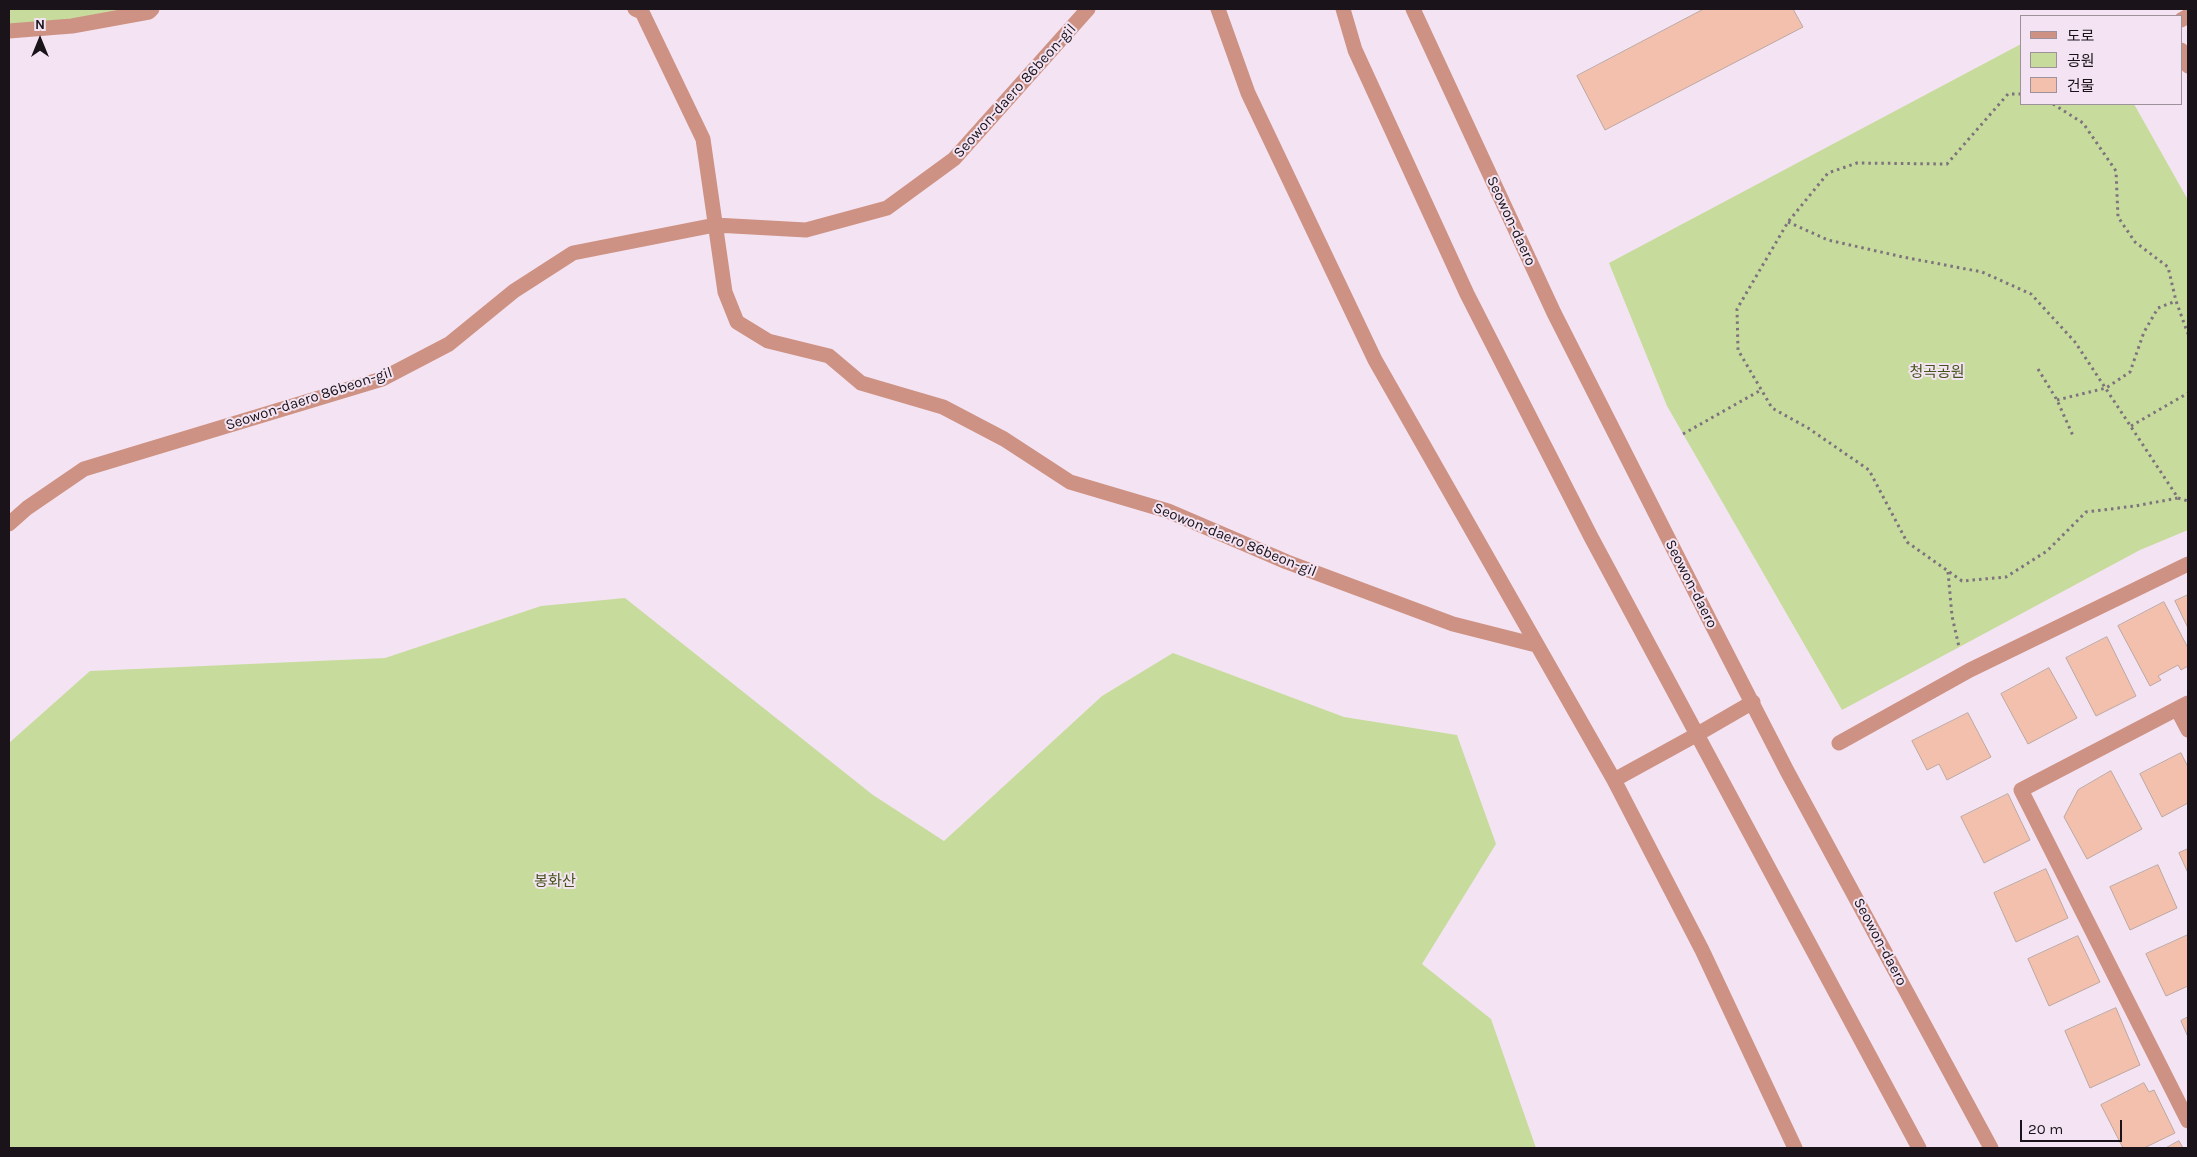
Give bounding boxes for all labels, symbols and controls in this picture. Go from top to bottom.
north arrow [15,15,65,65]
legend [2020,15,2182,105]
text: N [35,16,45,33]
street label: Seowon-daero 86beon-gil [950,20,1080,162]
text: 도로 [2067,27,2095,45]
text: 공원 [2067,52,2095,70]
text: 건물 [2067,77,2095,95]
street label: Seowon-daero [1482,173,1540,269]
street label: Seowon-daero 86beon-gil [223,364,395,434]
park label: 청곡공원 [1909,364,1965,382]
street label: Seowon-daero 86beon-gil [1151,499,1319,581]
street label: Seowon-daero [1661,537,1721,631]
park label: 봉화산 [534,873,576,891]
street label: Seowon-daero [1849,895,1911,989]
scale bar [2022,1110,2124,1142]
text: 20 m [2028,1120,2063,1138]

